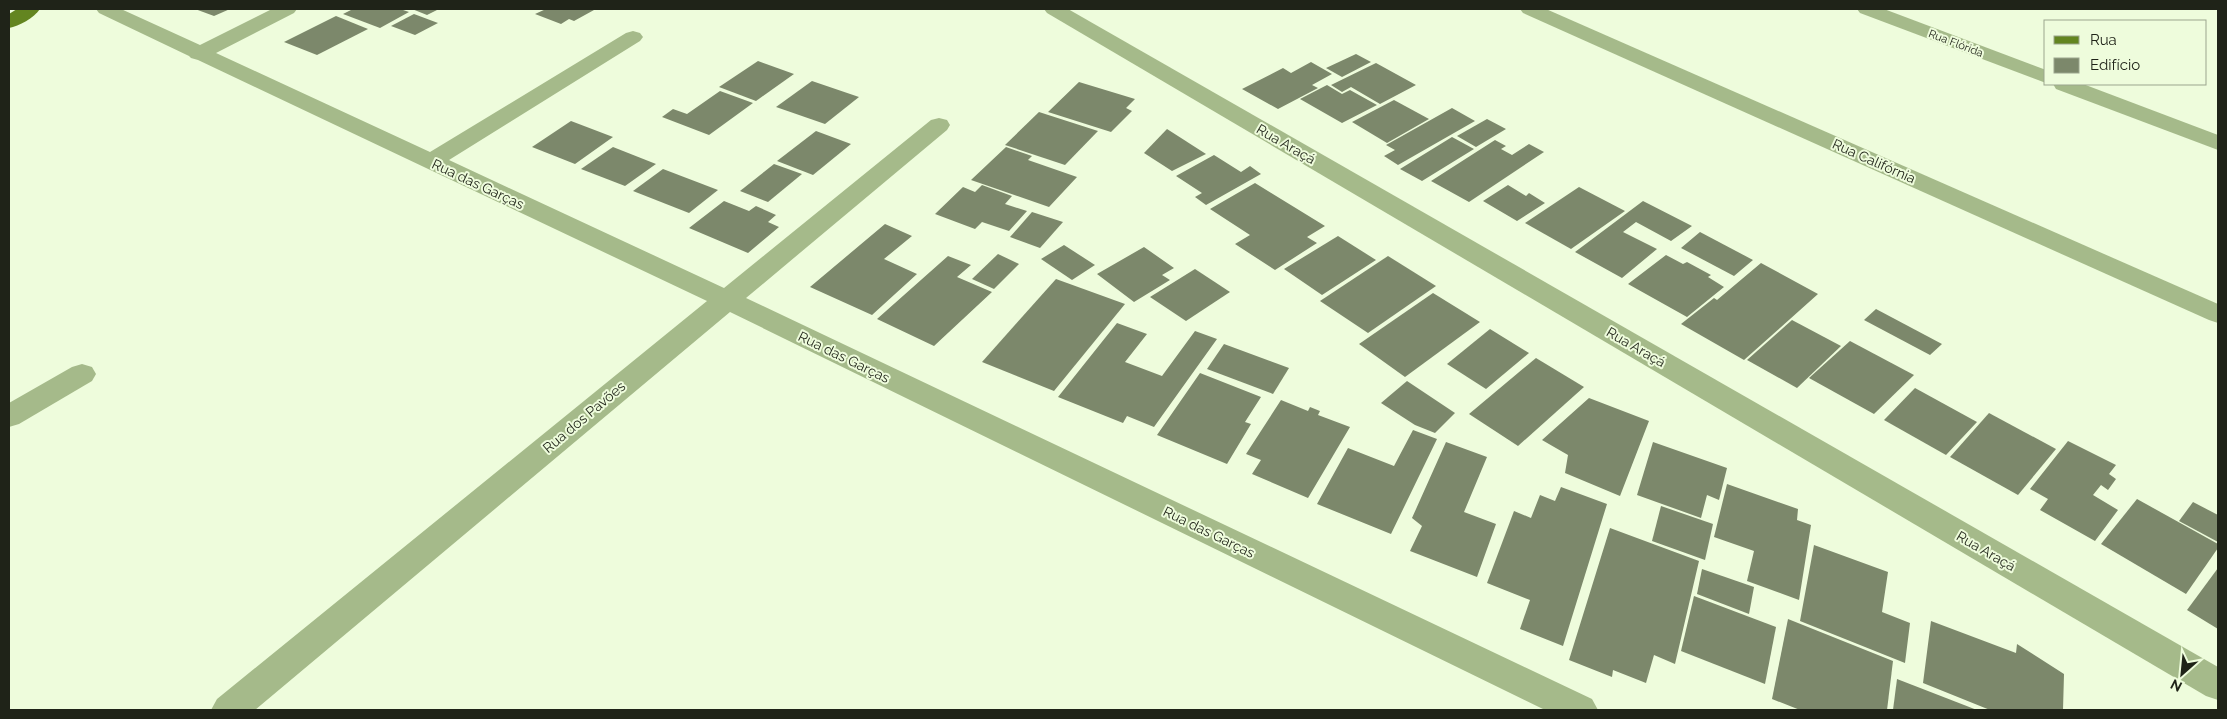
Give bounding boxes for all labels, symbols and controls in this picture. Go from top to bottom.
legend [2044,20,2207,85]
street label: Rua Flórida [1927,27,1985,60]
text: Rua [2090,31,2117,49]
text: Edifício [2090,56,2140,74]
street label: Rua Araçá [1254,121,1318,167]
street label: Rua Califórnia [1830,136,1918,186]
street label: Rua das Garças [429,156,527,212]
street label: Rua Araçá [1604,324,1668,370]
street label: Rua das Garças [796,328,892,386]
street label: Rua dos Pavões [540,378,629,456]
street label: Rua das Garças [1161,503,1257,561]
street label: Rua Araçá [1954,528,2018,574]
north arrow [2157,649,2207,699]
text: N [2168,676,2184,695]

